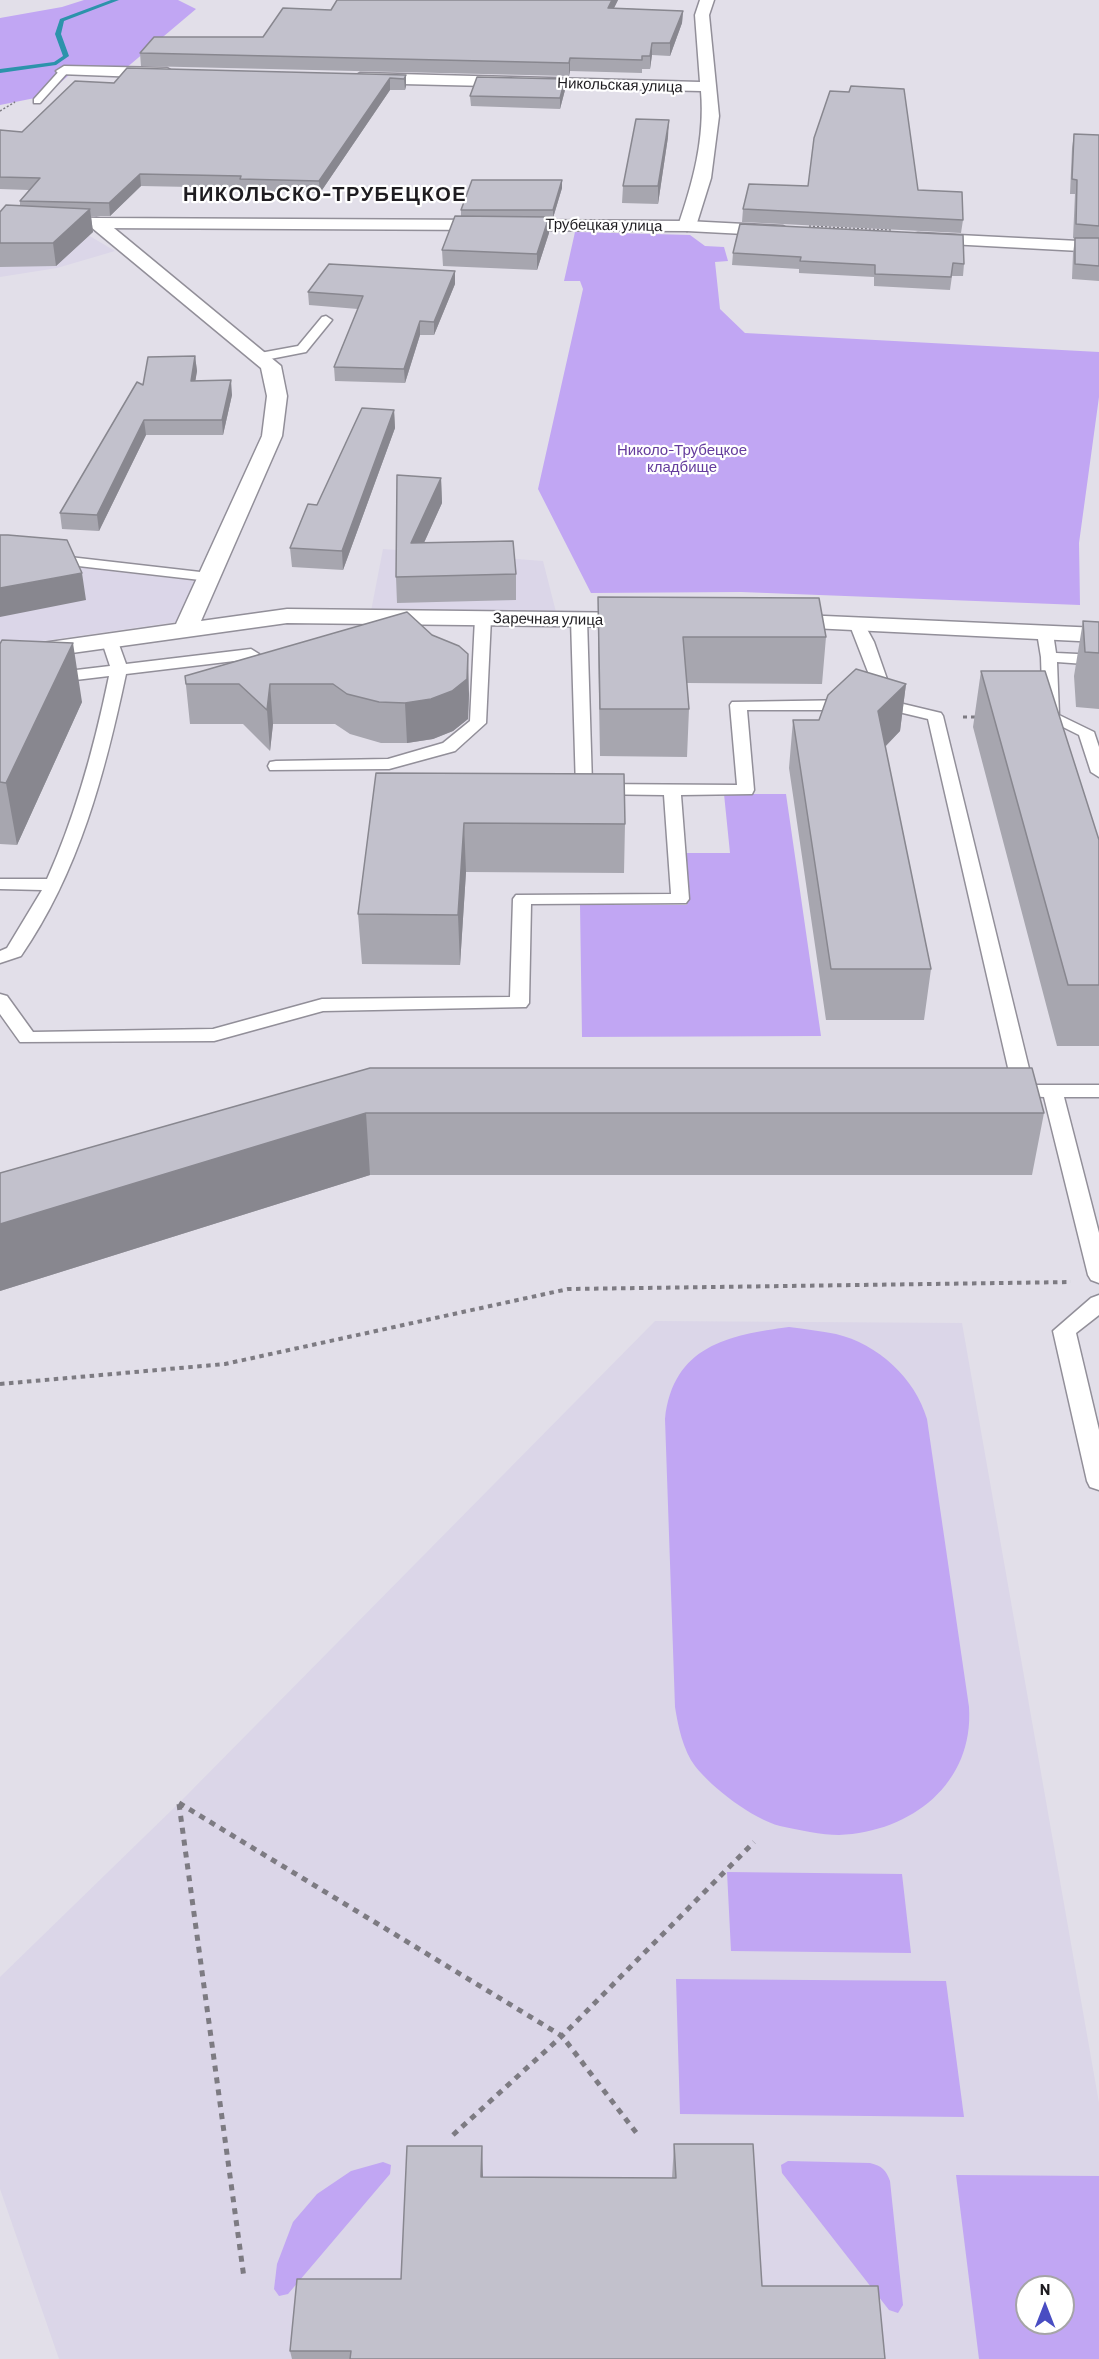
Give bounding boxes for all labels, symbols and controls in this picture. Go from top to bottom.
street label: Никольская улица [557,74,683,96]
district label: НИКОЛЬСКО-ТРУБЕЦКОЕ [183,182,467,206]
street label: Трубецкая улица [545,215,663,235]
park label: Николо-Трубецкое кладбище [617,441,747,476]
street label: Заречная улица [493,609,603,629]
north arrow [1015,2275,1075,2335]
text: N [1040,2279,1050,2298]

